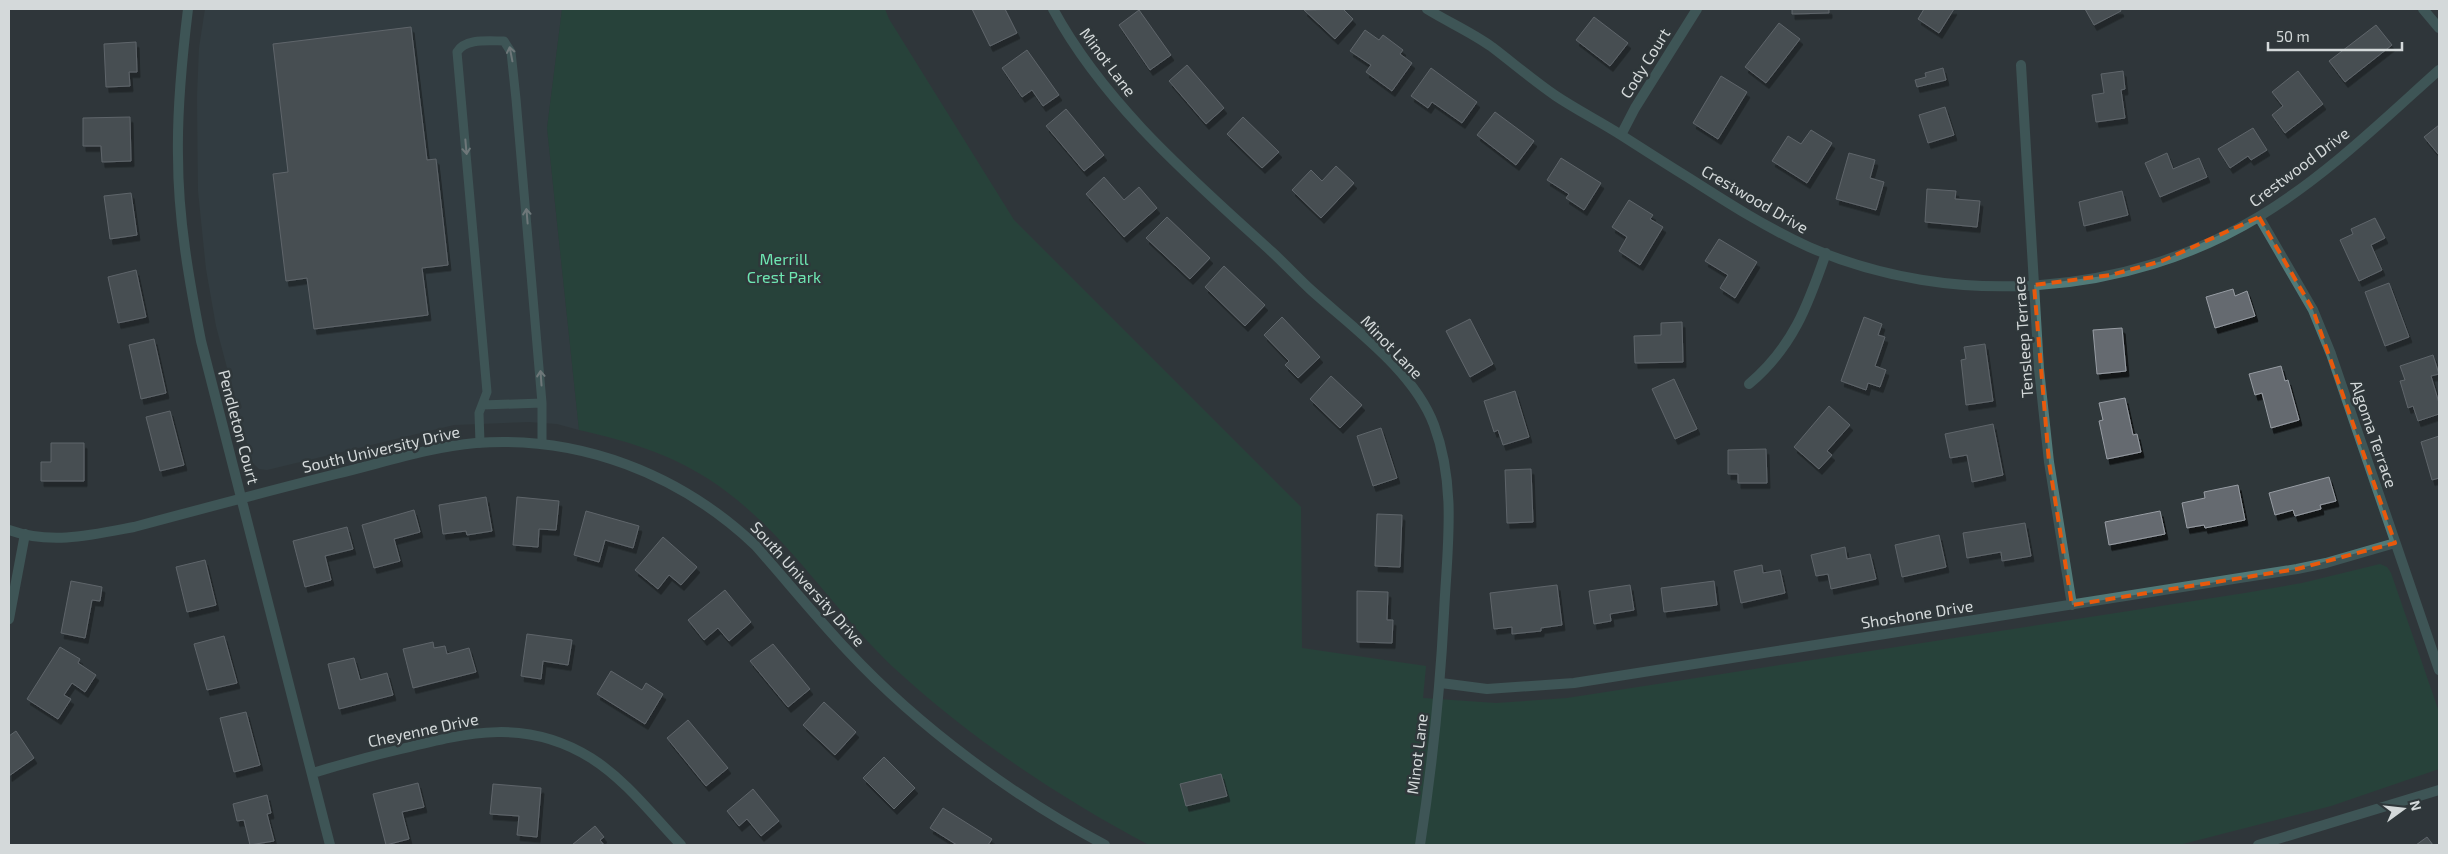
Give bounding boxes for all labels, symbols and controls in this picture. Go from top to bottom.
scale bar [2268,20,2402,52]
street label: Minot Lane [1076,24,1140,100]
street label: Cody Court [1616,24,1674,101]
text: 50 m [2276,27,2310,45]
one-way arrow [505,47,515,63]
street label: Crestwood Drive [2245,123,2352,210]
one-way arrow [461,139,471,155]
street label: Crestwood Drive [1698,160,1812,237]
one-way arrow [522,208,532,224]
park label: Merrill Crest Park [747,249,821,286]
street label: Tensleep Terrace [2009,276,2036,399]
street label: Minot Lane [1357,311,1427,382]
street label: Pendleton Court [215,368,264,486]
one-way arrow [536,370,545,386]
street label: Algoma Terrace [2347,377,2402,490]
street label: South University Drive [300,421,462,476]
street label: South University Drive [747,517,869,650]
street label: Shoshone Drive [1859,595,1974,632]
street label: Cheyenne Drive [366,709,480,751]
street label: Minot Lane [1402,713,1431,795]
north arrow [2378,784,2428,834]
text: N [2407,798,2426,813]

